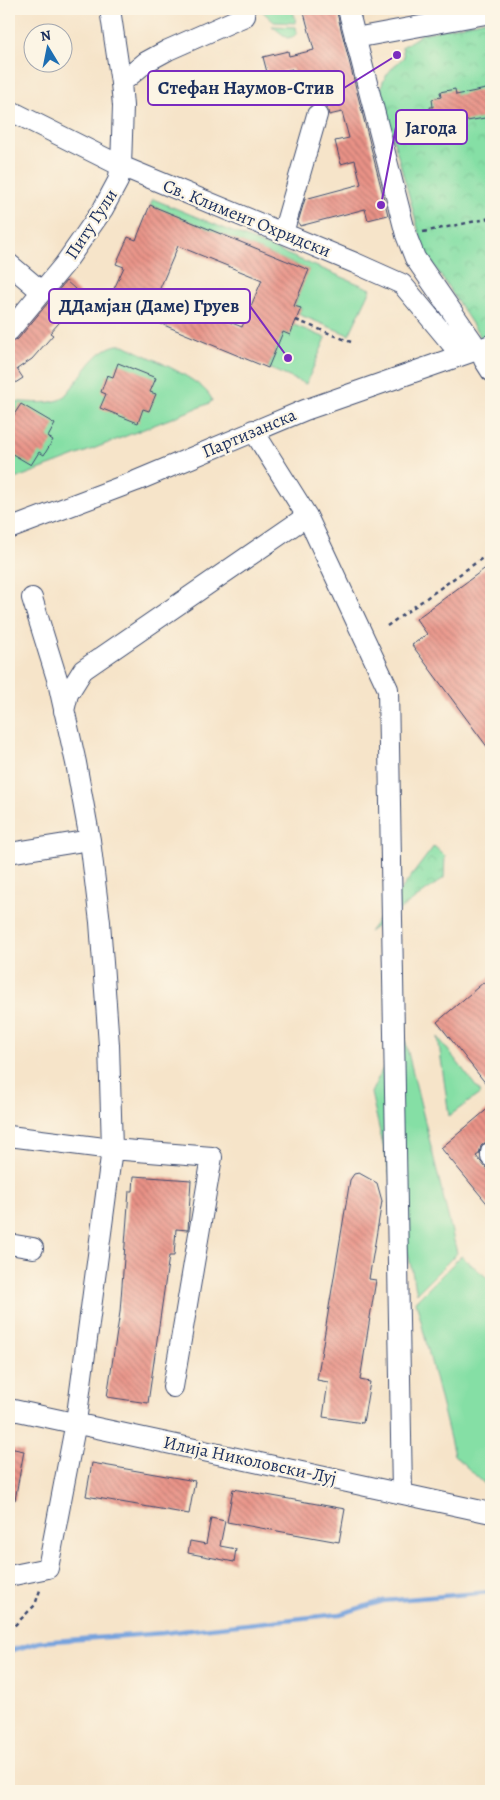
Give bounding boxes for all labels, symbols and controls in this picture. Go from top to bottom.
north arrow [22,22,72,72]
text: N [39,25,53,46]
callout: Стефан Наумов-Стив [148,71,344,105]
text: Стефан Наумов-Стив [158,75,334,101]
callout: Јагода [396,110,467,144]
text: Јагода [405,115,458,141]
street label: Св. Климент Охридски [159,173,335,263]
street label: Питу Гули [59,184,123,264]
callout: ДДамјан (Даме) Груев [49,289,250,323]
text: ДДамјан (Даме) Груев [59,293,239,319]
street label: Партизанска [198,402,300,464]
street label: Илија Николовски-Луј [161,1430,339,1490]

